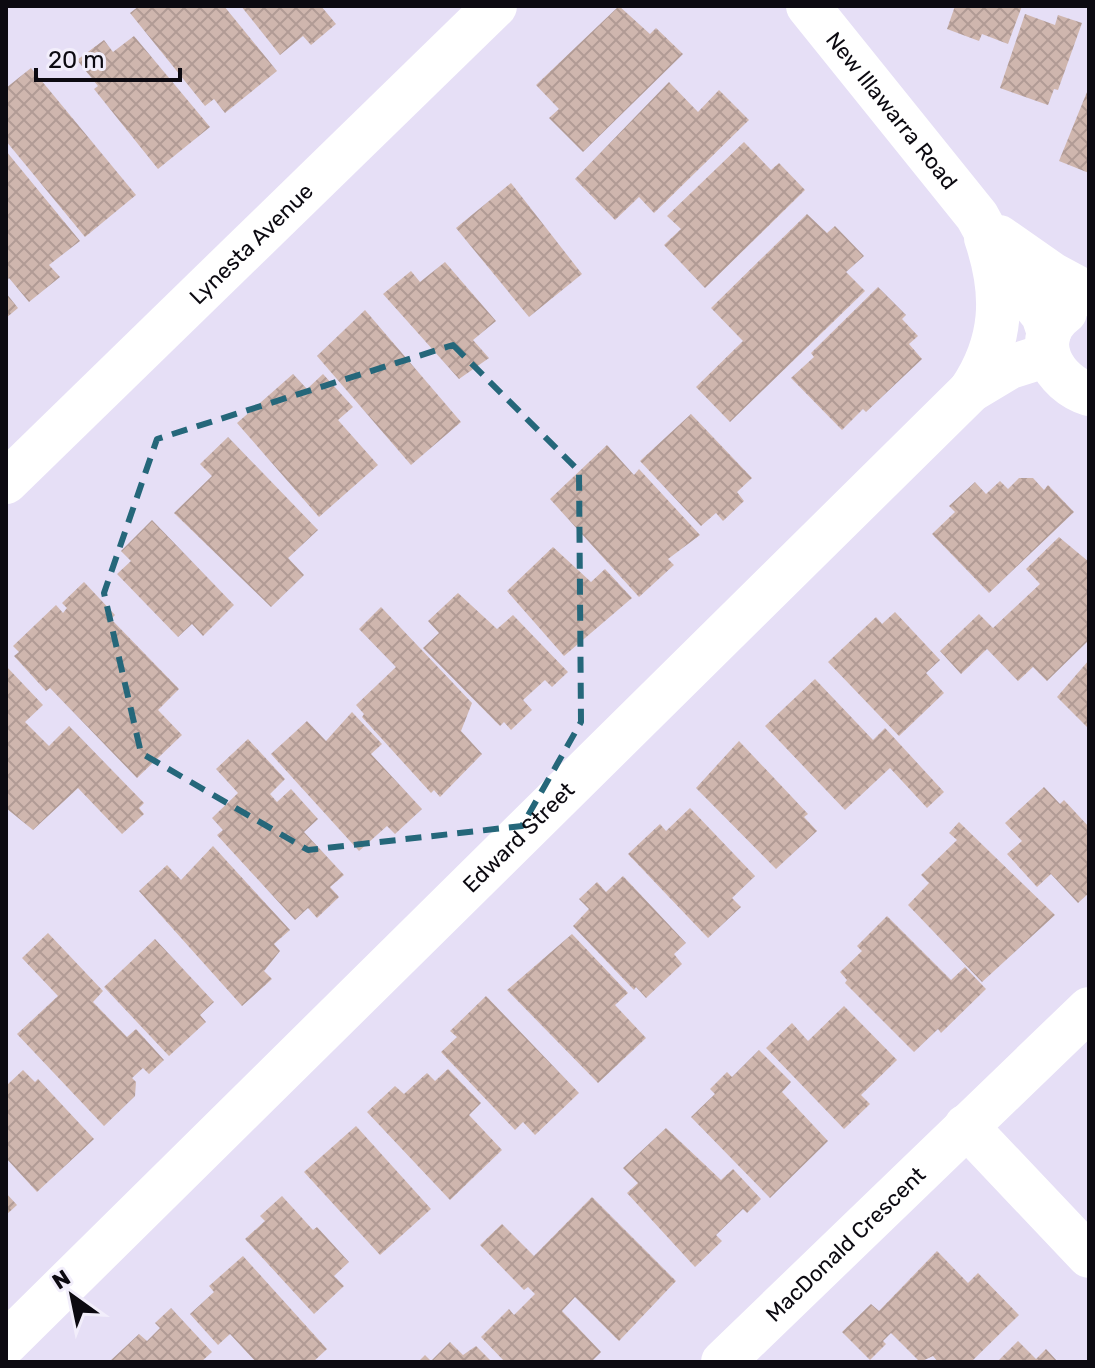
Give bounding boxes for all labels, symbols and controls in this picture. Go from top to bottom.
street label: New Illawarra Road [821,26,963,195]
scale bar [36,32,180,82]
text: 20 m [48,46,105,74]
street label: Lynesta Avenue [184,177,319,310]
street label: Edward Street [457,776,580,898]
street label: MacDonald Crescent [760,1161,931,1327]
north arrow [32,1256,112,1336]
text: N [47,1264,75,1295]

